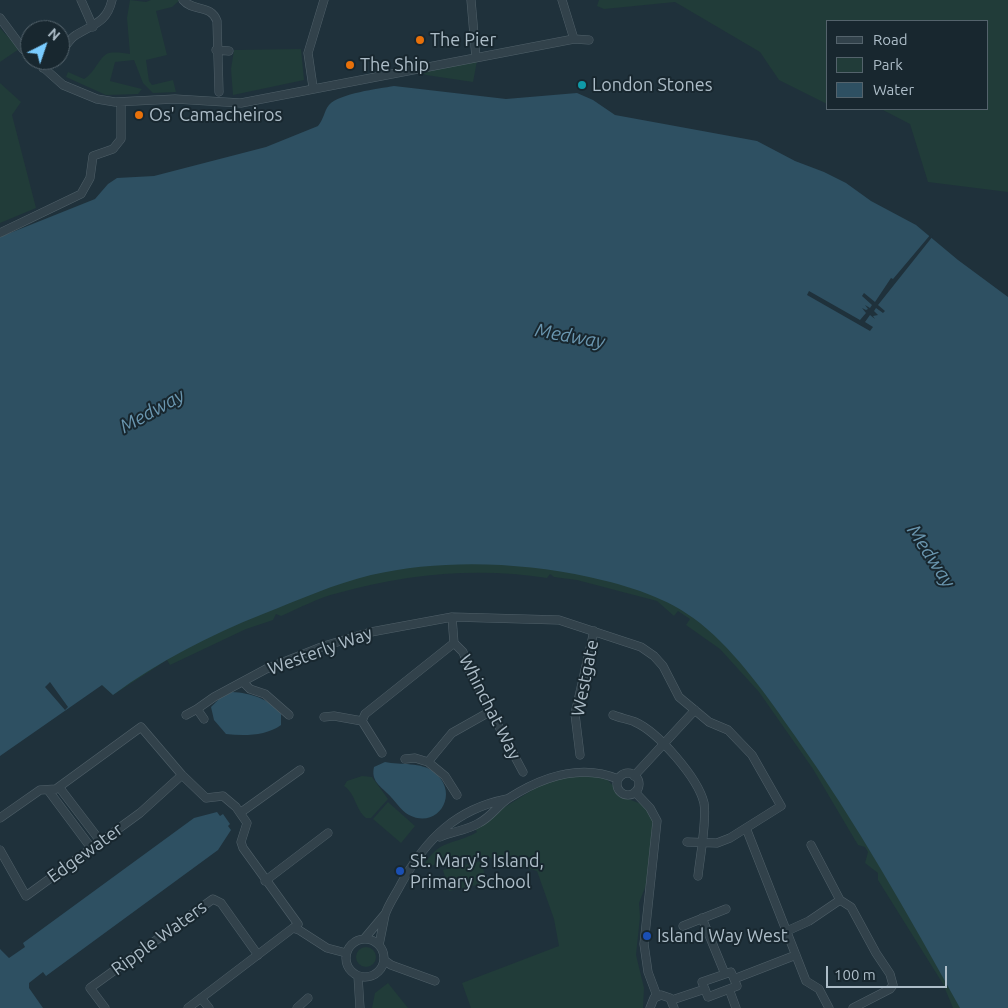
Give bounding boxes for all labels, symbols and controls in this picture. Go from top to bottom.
north arrow [20,20,70,70]
legend [826,20,988,110]
text: N [45,25,63,44]
place label: The Pier [430,29,496,51]
text: Road [873,31,908,48]
marker: The Pier [414,34,426,46]
place label: The Ship [360,54,429,76]
text: Park [873,56,903,73]
marker: The Ship [344,59,356,71]
place label: London Stones [592,74,712,96]
marker: London Stones [576,79,588,91]
text: Water [873,81,914,98]
place label: Os' Camacheiros [149,104,282,126]
marker: Os' Camacheiros [133,109,145,121]
water label: Medway [533,319,607,353]
water label: Medway [116,384,188,438]
water label: Medway [902,520,960,592]
street label: Westerly Way [265,622,375,680]
street label: Westgate [567,638,603,718]
street label: Whinchat Way [454,651,526,763]
street label: Edgewater [43,818,127,888]
place label: St. Mary's Island, Primary School [410,850,544,892]
marker: St. Mary's Island, Primary School [394,865,406,877]
street label: Ripple Waters [107,896,211,980]
place label: Island Way West [657,925,788,947]
marker: Island Way West [641,930,653,942]
scale bar [828,956,949,988]
text: 100 m [834,966,876,983]

